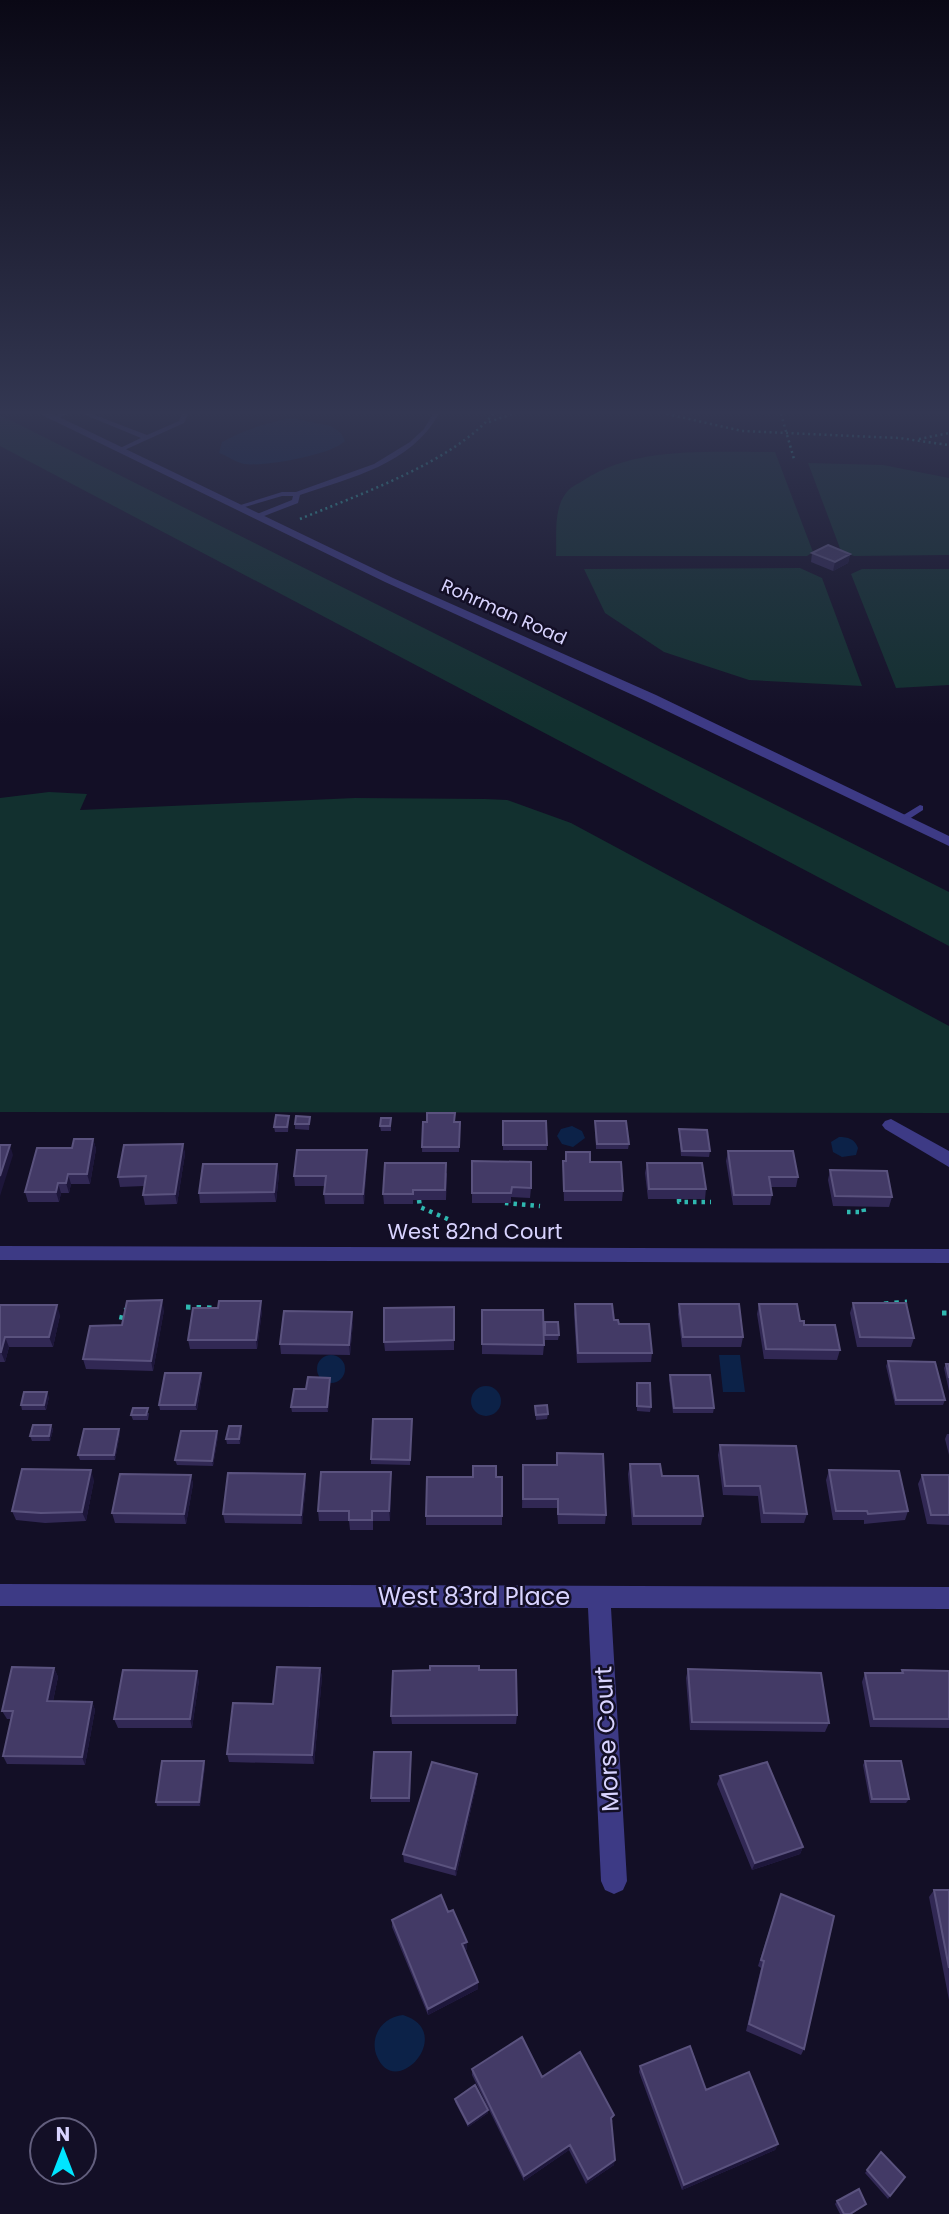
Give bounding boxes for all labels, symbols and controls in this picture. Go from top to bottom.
street label: Rohrman Road [438,573,571,650]
street label: West 82nd Court [388,1217,562,1246]
street label: West 83rd Place [378,1580,570,1613]
street label: Morse Court [586,1665,627,1813]
north arrow [28,2116,98,2186]
text: N [56,2121,70,2148]

